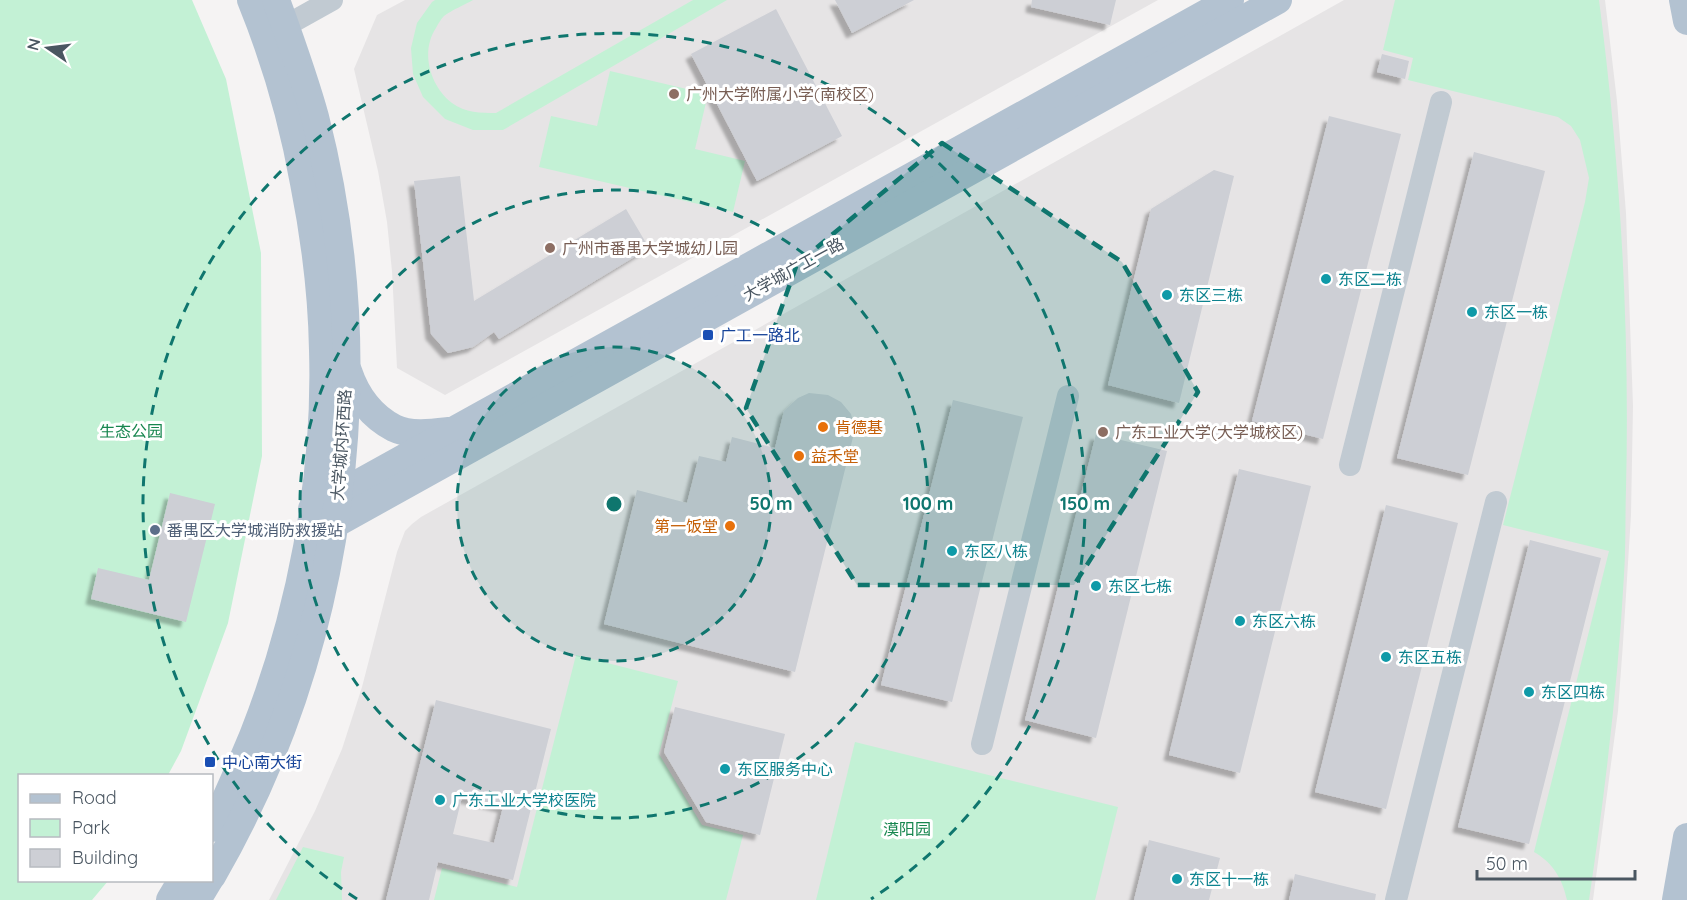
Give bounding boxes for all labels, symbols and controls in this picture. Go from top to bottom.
north arrow [18,18,78,78]
text: N [22,36,45,52]
place label: 广州大学附属小学(南校区) [686,84,874,104]
marker: 广州大学附属小学(南校区) [667,87,681,101]
street label: 大学城广工一路 [739,233,847,305]
place label: 广州市番禺大学城幼儿园 [562,238,738,258]
marker: 广州市番禺大学城幼儿园 [543,241,557,255]
place label: 东区二栋 [1338,269,1402,289]
marker: 东区二栋 [1319,272,1333,286]
place label: 东区三栋 [1179,285,1243,305]
marker: 东区三栋 [1160,288,1174,302]
place label: 东区一栋 [1484,302,1548,322]
marker: 东区一栋 [1465,305,1479,319]
place label: 广工一路北 [720,325,800,345]
marker: 广工一路北 [701,328,715,342]
street label: 大学城内环西路 [327,388,355,502]
place label: 肯德基 [835,417,883,437]
marker: 肯德基 [816,420,830,434]
park label: 生态公园 [99,421,163,441]
place label: 广东工业大学(大学城校区) [1115,422,1303,442]
marker: 广东工业大学(大学城校区) [1096,425,1110,439]
place label: 益禾堂 [811,446,859,466]
marker: 益禾堂 [792,449,806,463]
text: 50 m [749,492,793,515]
text: 100 m [903,492,953,515]
text: 150 m [1060,492,1110,515]
centre of rings [604,494,624,514]
place label: 第一饭堂 [654,516,718,536]
marker: 第一饭堂 [723,519,737,533]
place label: 番禺区大学城消防救援站 [167,520,343,540]
marker: 番禺区大学城消防救援站 [148,523,162,537]
place label: 东区八栋 [964,541,1028,561]
marker: 东区八栋 [945,544,959,558]
place label: 东区七栋 [1108,576,1172,596]
marker: 东区七栋 [1089,579,1103,593]
place label: 东区六栋 [1252,611,1316,631]
marker: 东区六栋 [1233,614,1247,628]
place label: 东区五栋 [1398,647,1462,667]
marker: 东区五栋 [1379,650,1393,664]
place label: 东区四栋 [1541,682,1605,702]
marker: 东区四栋 [1522,685,1536,699]
place label: 中心南大街 [222,752,302,772]
marker: 中心南大街 [203,755,217,769]
place label: 东区服务中心 [737,759,833,779]
marker: 东区服务中心 [718,762,732,776]
legend [18,774,213,882]
text: Road [72,786,117,809]
place label: 广东工业大学校医院 [452,790,596,810]
marker: 广东工业大学校医院 [433,793,447,807]
text: Park [72,816,110,839]
park label: 漠阳园 [883,819,931,839]
scale bar [1477,843,1634,881]
text: Building [72,846,138,869]
text: 50 m [1486,852,1528,875]
place label: 东区十一栋 [1189,869,1269,889]
marker: 东区十一栋 [1170,872,1184,886]

